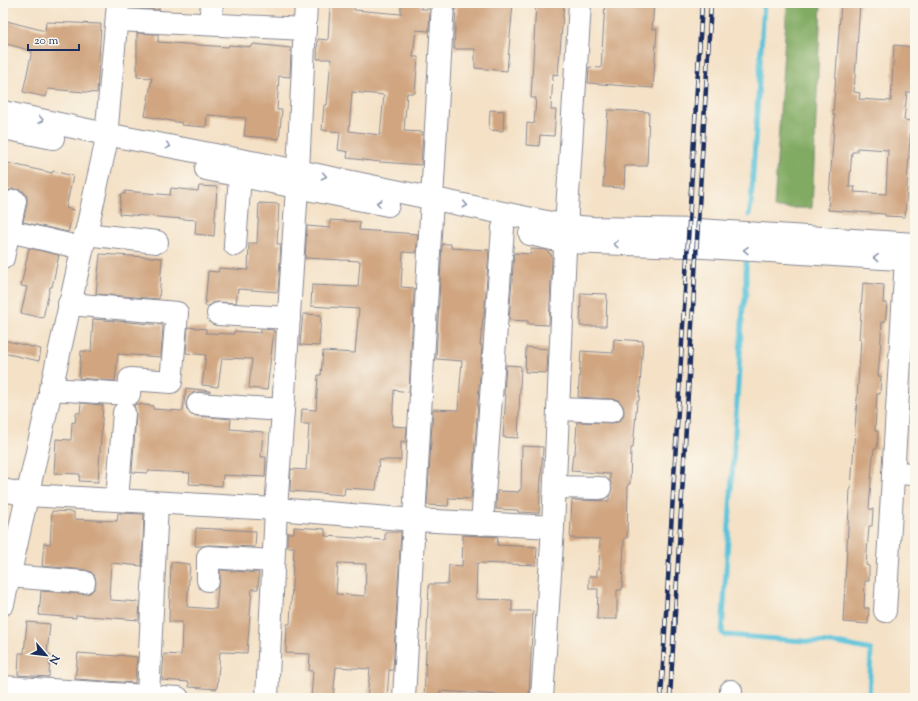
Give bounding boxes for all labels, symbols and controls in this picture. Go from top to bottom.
scale bar [28,26,79,52]
text: 20 m [34,32,59,50]
one-way arrow [38,116,44,124]
one-way arrow [165,142,172,150]
one-way arrow [321,171,327,180]
one-way arrow [375,199,382,207]
one-way arrow [462,201,468,209]
one-way arrow [613,239,619,248]
one-way arrow [743,245,749,254]
one-way arrow [873,253,879,262]
north arrow [26,635,66,675]
text: N [45,651,64,667]

